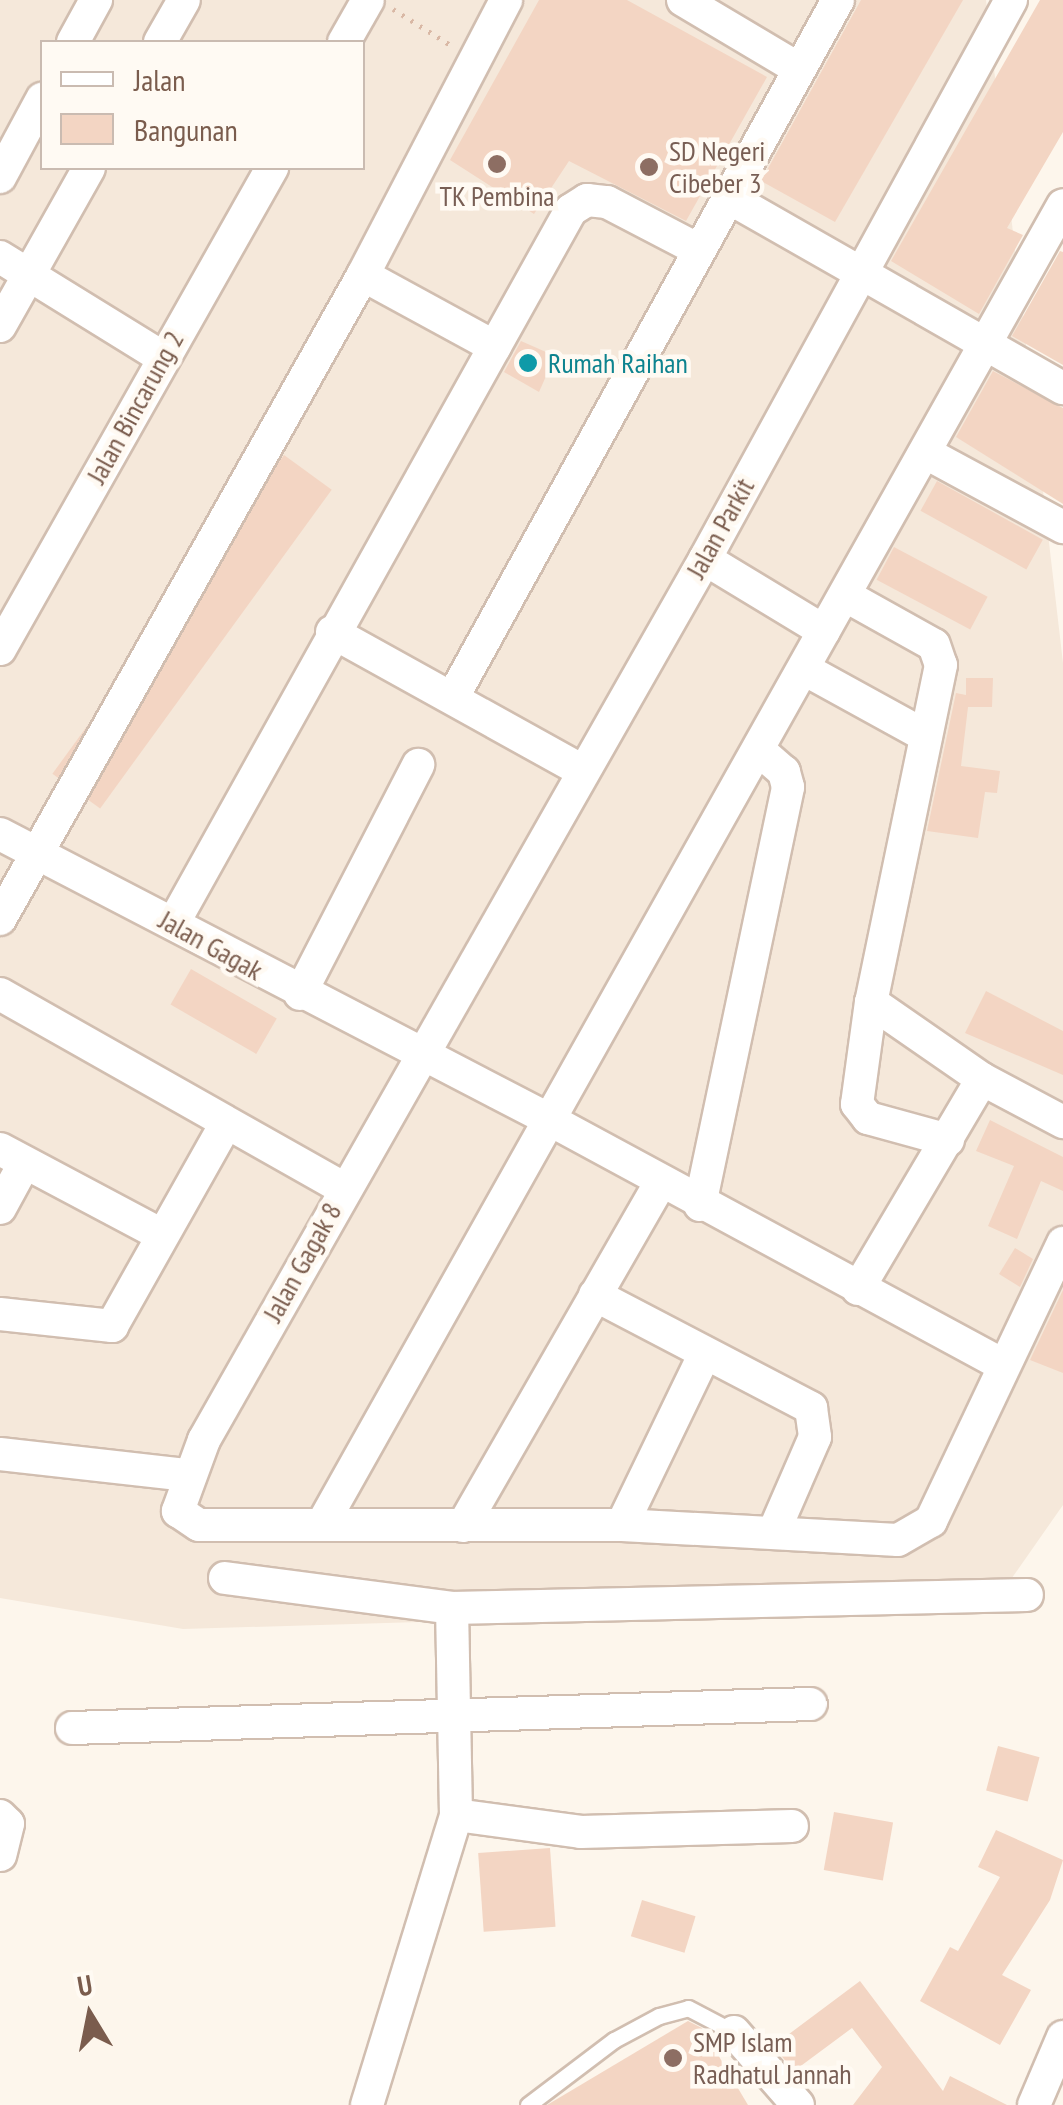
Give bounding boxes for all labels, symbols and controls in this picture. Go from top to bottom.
legend [40,40,365,170]
text: Jalan [134,60,185,99]
text: Bangunan [134,110,238,149]
place label: SD Negeri Cibeber 3 [669,134,765,200]
marker: TK Pembina [486,153,508,175]
marker: SD Negeri Cibeber 3 [638,156,660,178]
place label: TK Pembina [439,179,555,213]
street label: Jalan Bincarung 2 [79,325,191,489]
place label: Rumah Raihan [548,346,688,380]
marker: Rumah Raihan [517,352,539,374]
street label: Jalan Parkit [679,472,761,584]
street label: Jalan Gagak [153,903,269,987]
street label: Jalan Gagak 8 [255,1196,349,1328]
north arrow [40,1965,140,2065]
text: U [74,1965,95,2004]
place label: SMP Islam Radhatul Jannah [693,2025,852,2091]
marker: SMP Islam Radhatul Jannah [662,2047,684,2069]

